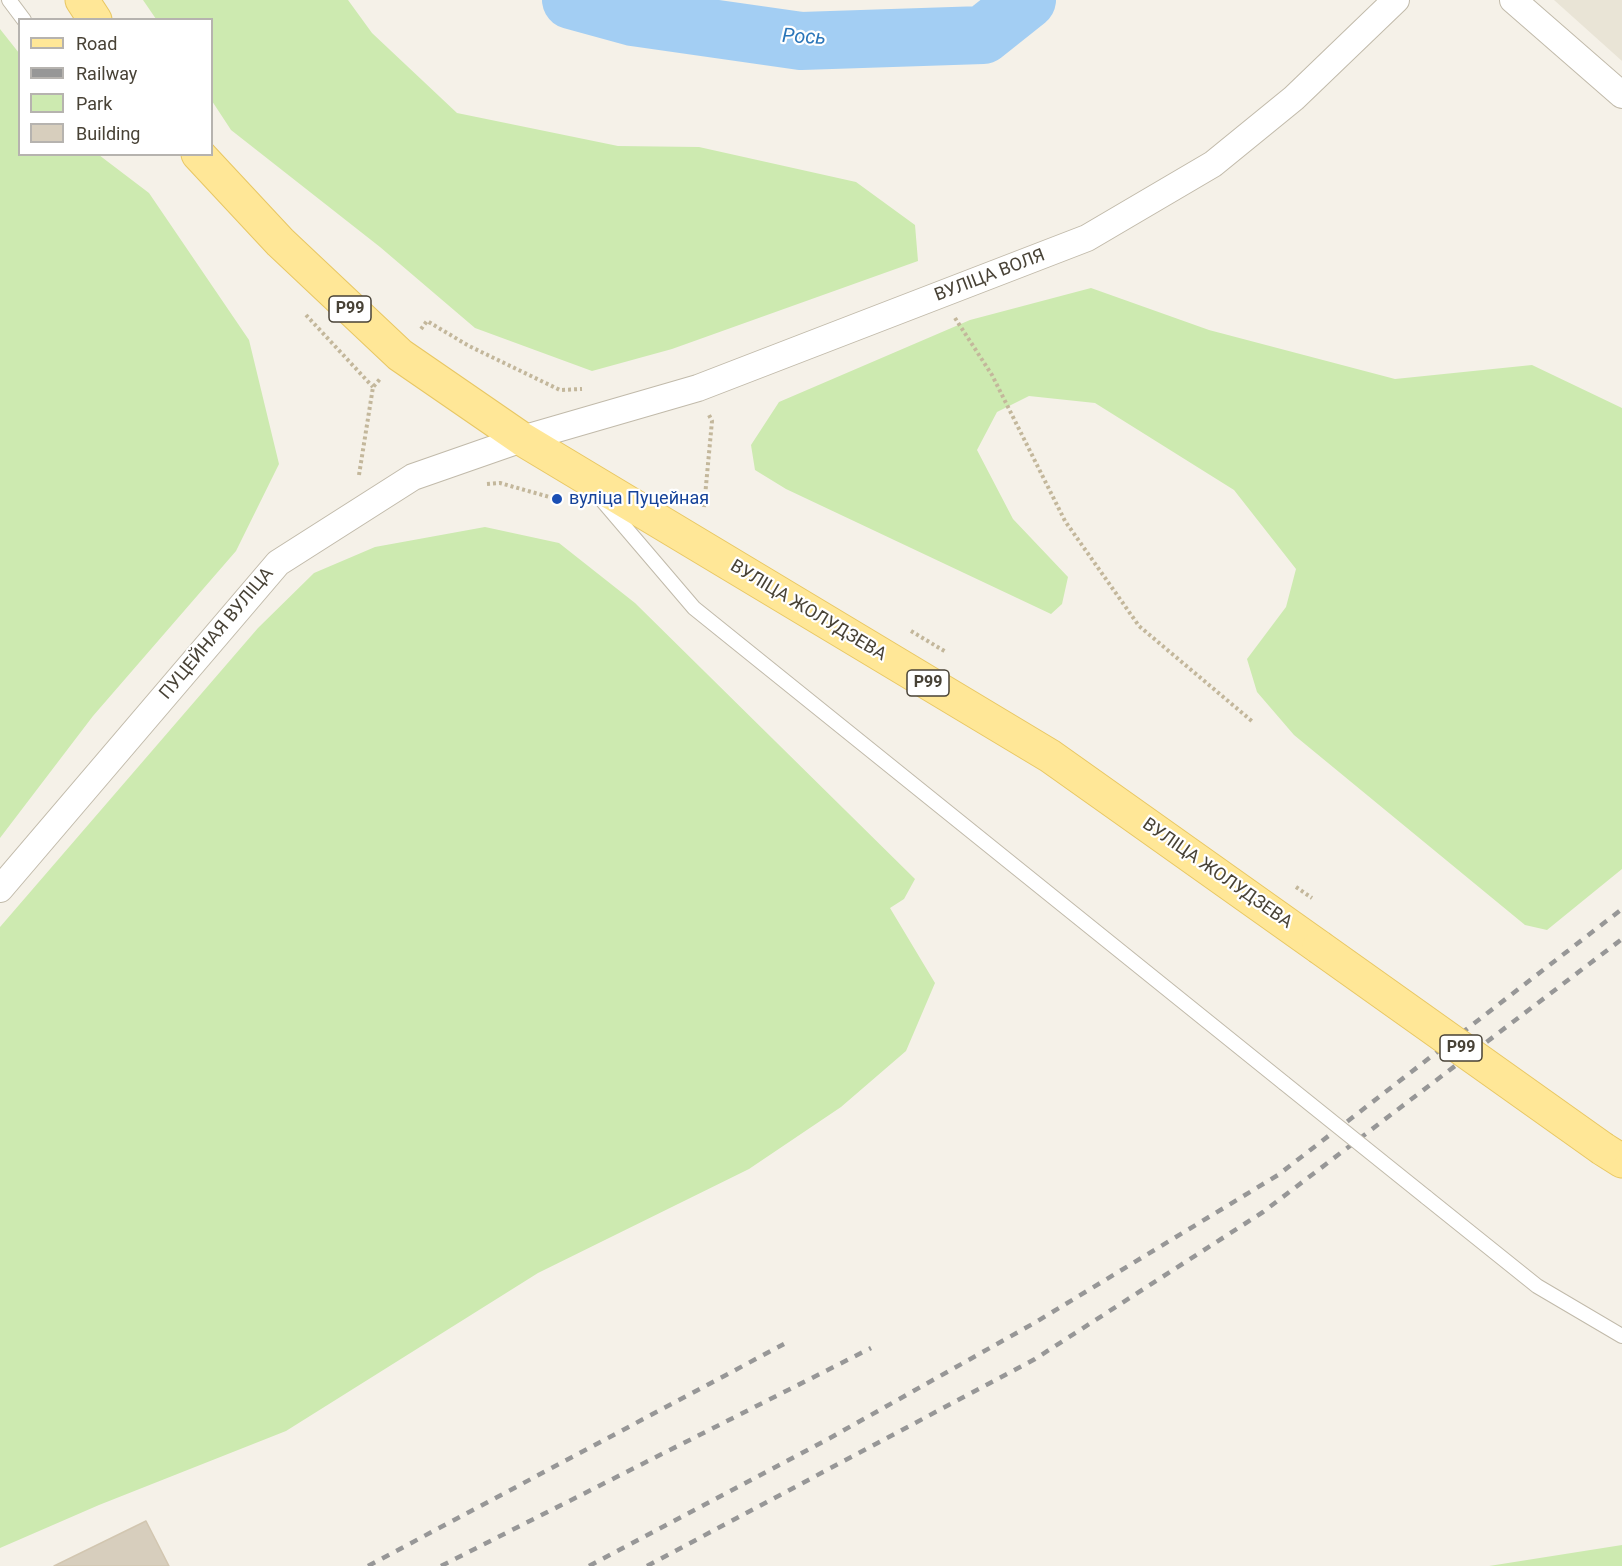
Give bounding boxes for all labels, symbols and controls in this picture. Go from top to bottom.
legend [18,18,213,156]
water label: Рось [781,25,827,51]
text: Road [76,33,117,54]
text: Railway [76,63,137,84]
text: Park [76,93,112,114]
text: Building [76,123,140,144]
street label: ВУЛІЦА ВОЛЯ [932,245,1048,307]
road number: Р99 [329,296,371,322]
place label: вуліца Пуцейная [569,488,709,510]
marker: вуліца Пуцейная [550,492,564,506]
street label: ВУЛІЦА ЖОЛУДЗЕВА [726,556,890,666]
street label: ПУЦЕЙНАЯ ВУЛІЦА [155,564,279,704]
road number: Р99 [907,670,949,696]
street label: ВУЛІЦА ЖОЛУДЗЕВА [1138,814,1296,934]
road number: Р99 [1440,1035,1482,1061]

